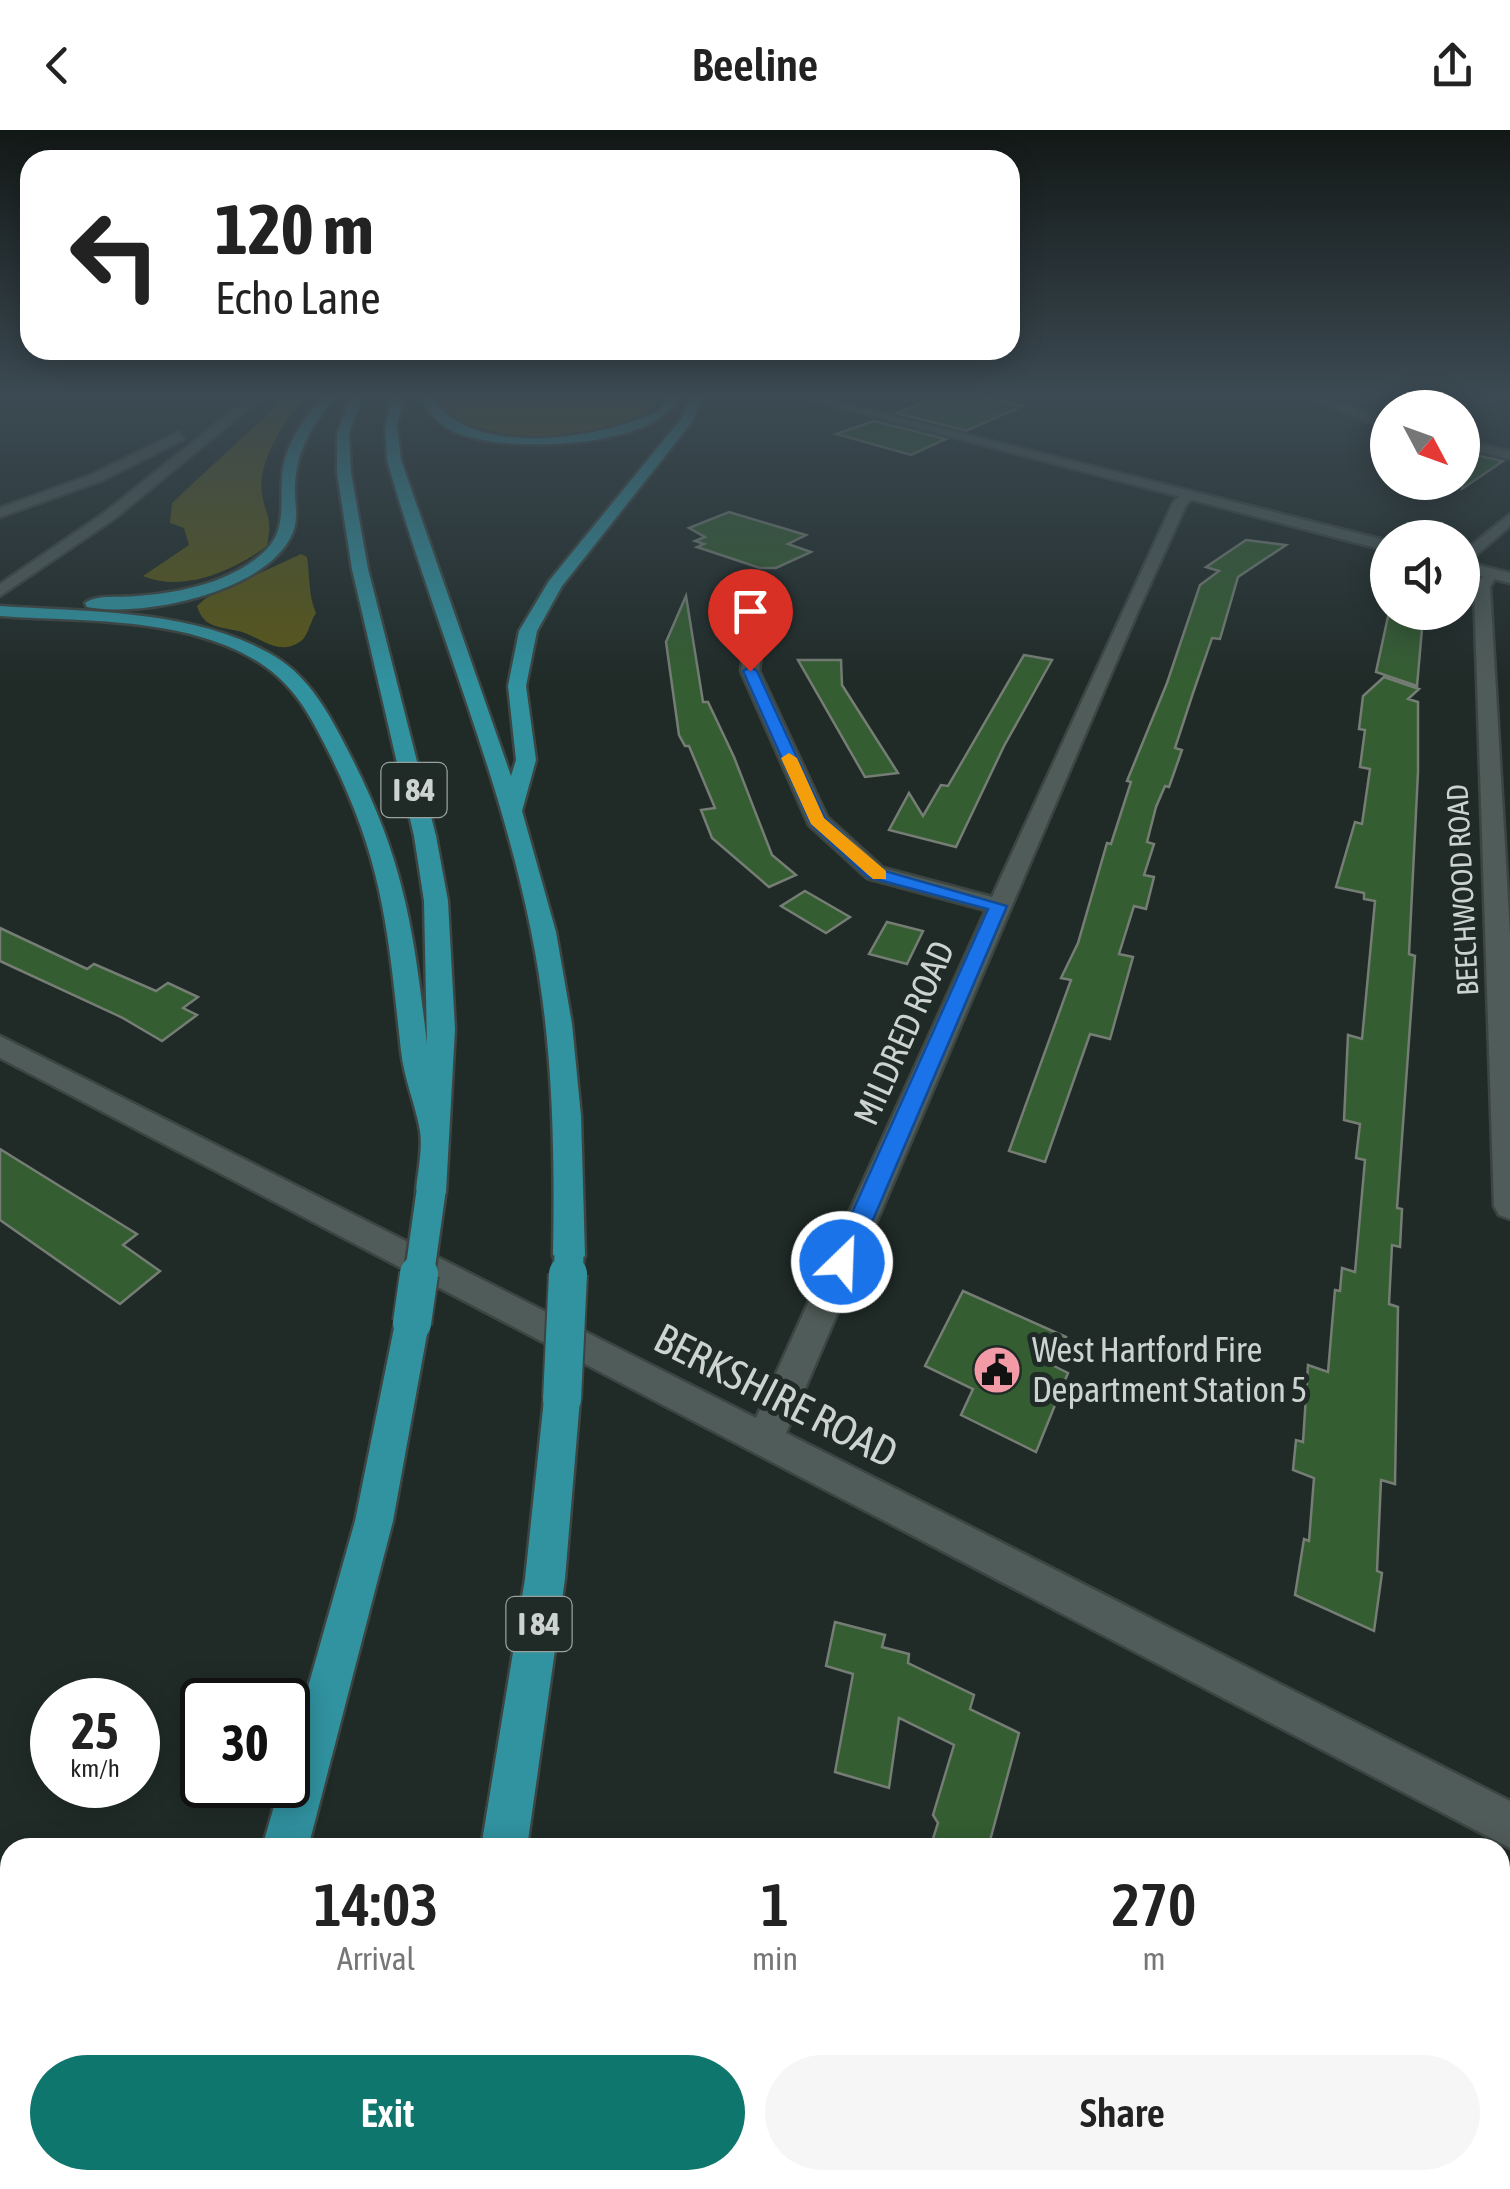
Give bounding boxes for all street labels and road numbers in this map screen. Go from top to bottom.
road number: I 84 [382,763,446,817]
street label: BEECHWOOD ROAD [1439,783,1485,997]
street label: MILDRED ROAD [845,935,961,1131]
street label: BERKSHIRE ROAD [647,1313,905,1477]
road number: I 84 [506,1597,572,1651]

